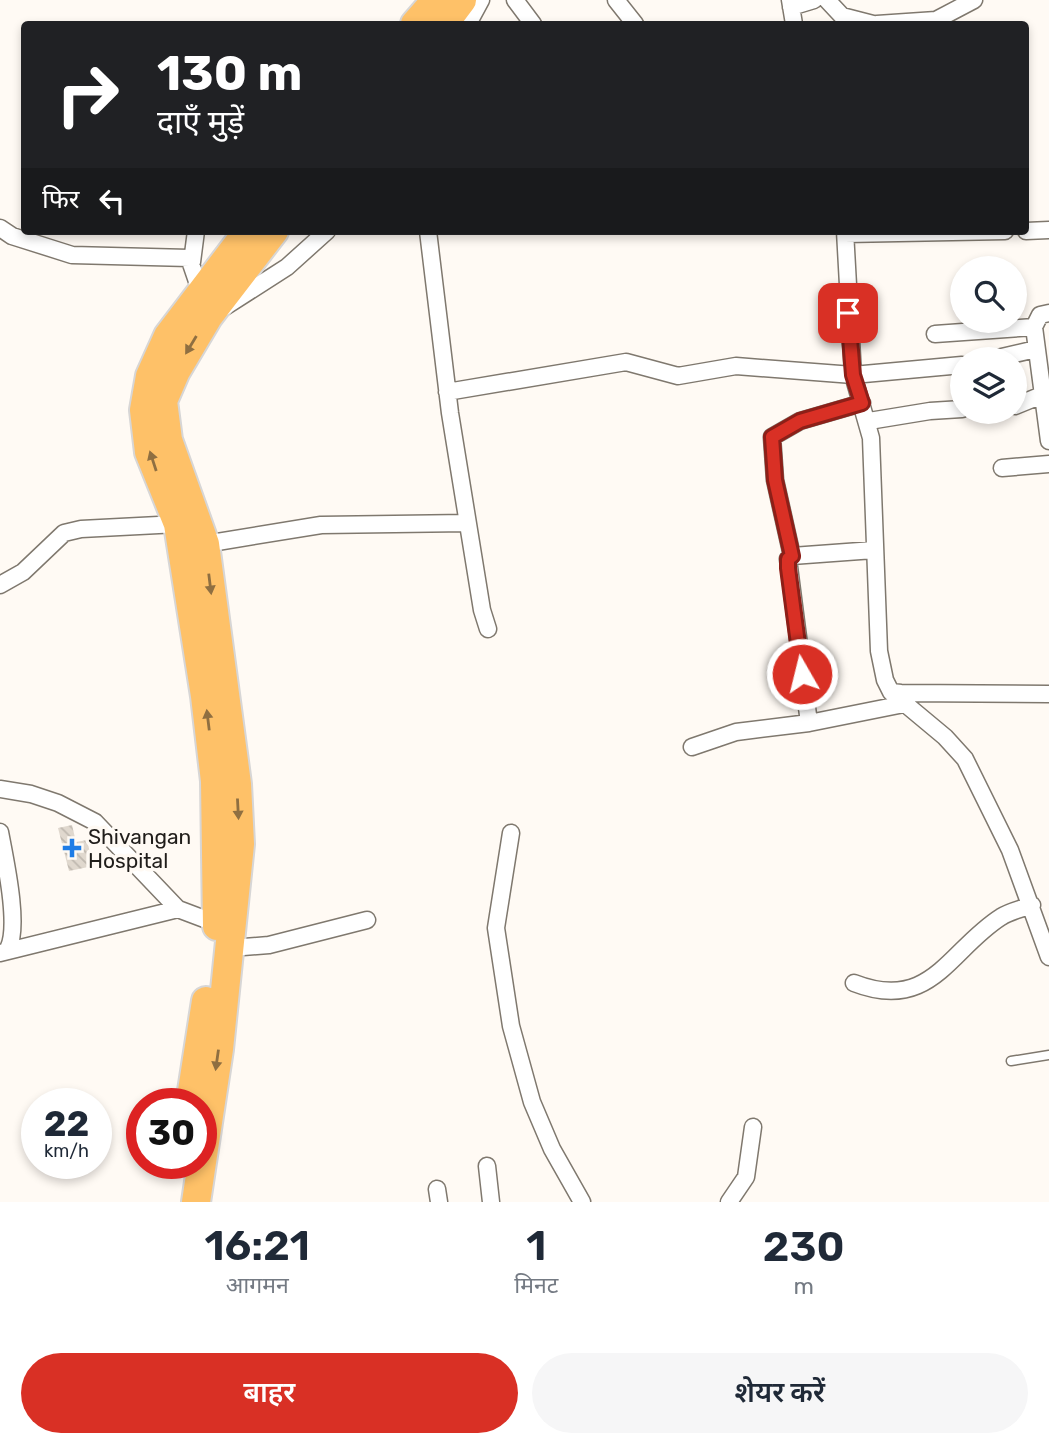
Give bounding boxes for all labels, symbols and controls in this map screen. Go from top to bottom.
text: 130 m [157,44,302,102]
icon: right [42,49,133,140]
text: दाएँ मुड़ें [157,103,244,141]
icon: left [93,182,131,220]
text: फिर [42,184,79,215]
map controls [950,256,1027,424]
button: search [950,256,1027,333]
pin [818,283,878,343]
icon: arrive [829,294,867,332]
one-way arrow [184,336,197,355]
button: layers [950,347,1027,424]
one-way arrow [147,450,157,471]
one-way arrow [204,573,215,595]
position arrow [765,637,839,711]
one-way arrow [202,709,213,731]
one-way arrow [233,798,244,820]
place label: Shivangan Hospital [88,824,191,873]
marker: Shivangan Hospital [62,838,82,858]
one-way arrow [212,1049,223,1071]
speed limit sign: 30 [126,1088,217,1179]
text: 22 [44,1103,89,1145]
text: km/h [44,1140,89,1162]
text: 16:21 [204,1221,310,1271]
text: 1 [526,1221,546,1271]
text: 230 [763,1222,845,1272]
text: आगमन [226,1271,289,1299]
text: मिनट [514,1271,558,1299]
text: m [793,1272,814,1300]
button: बाहर [21,1353,518,1433]
button: शेयर करें [532,1353,1028,1433]

